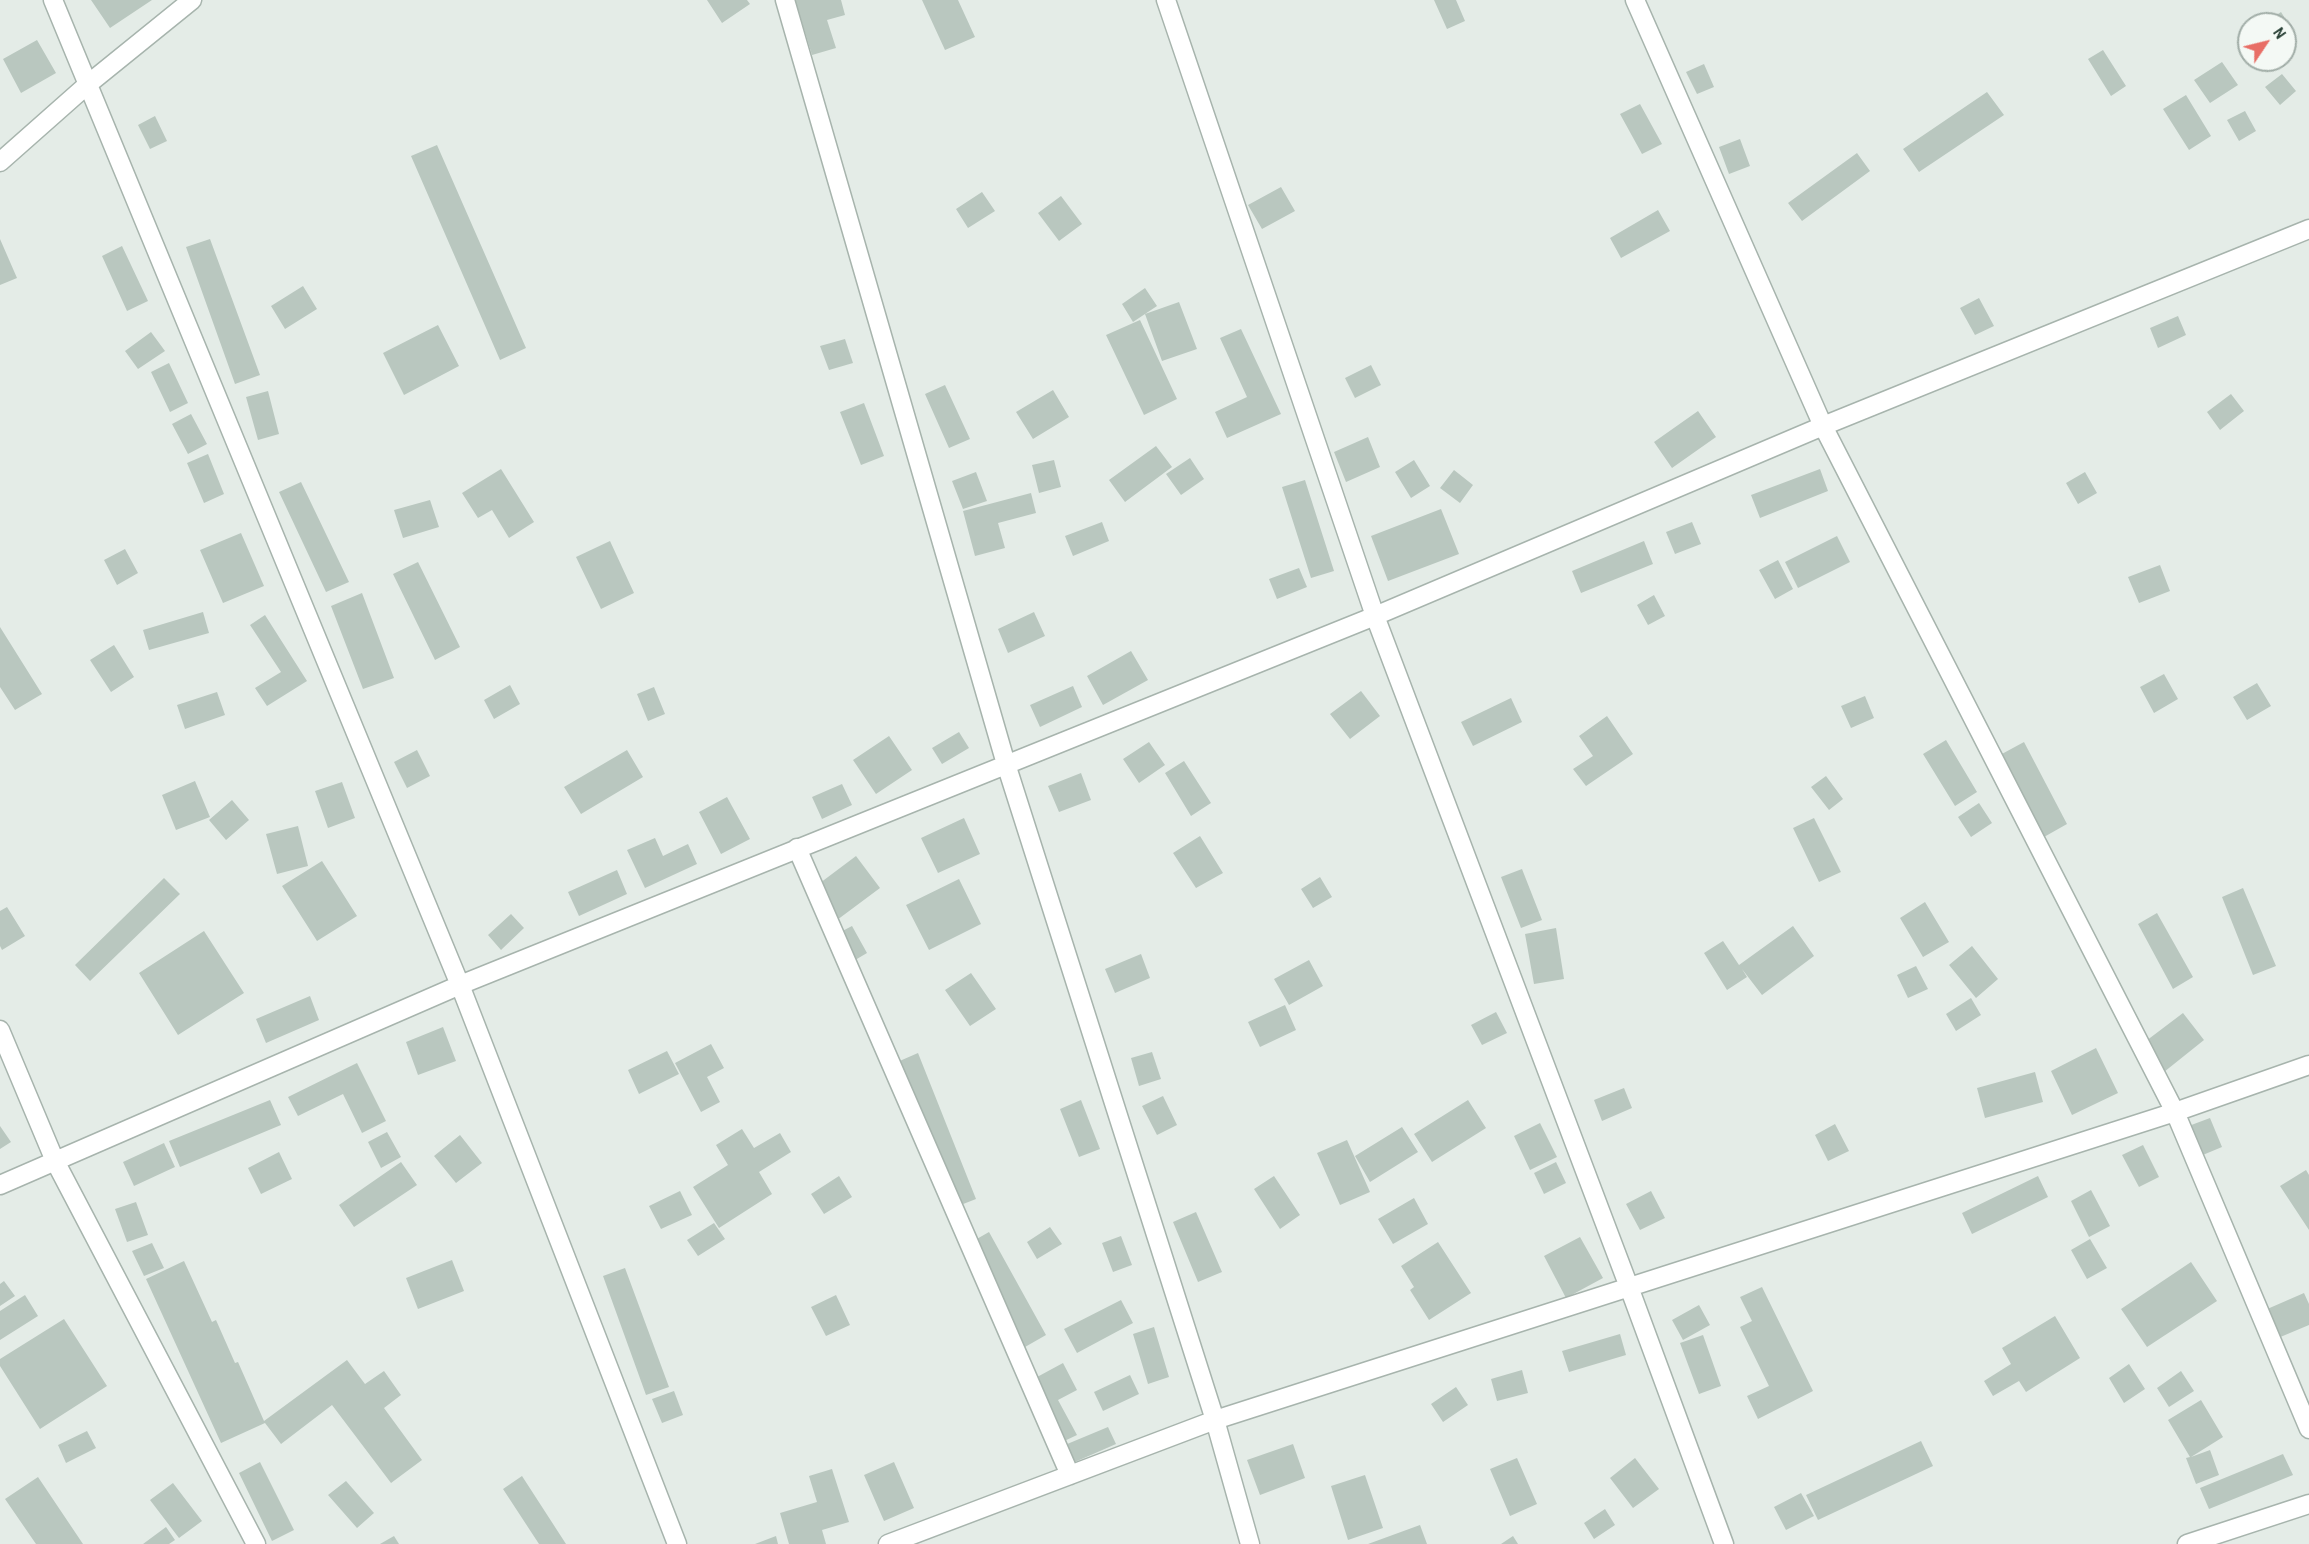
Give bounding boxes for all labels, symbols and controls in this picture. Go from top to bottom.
north arrow [2237,12,2297,72]
text: N [2268,23,2292,43]

